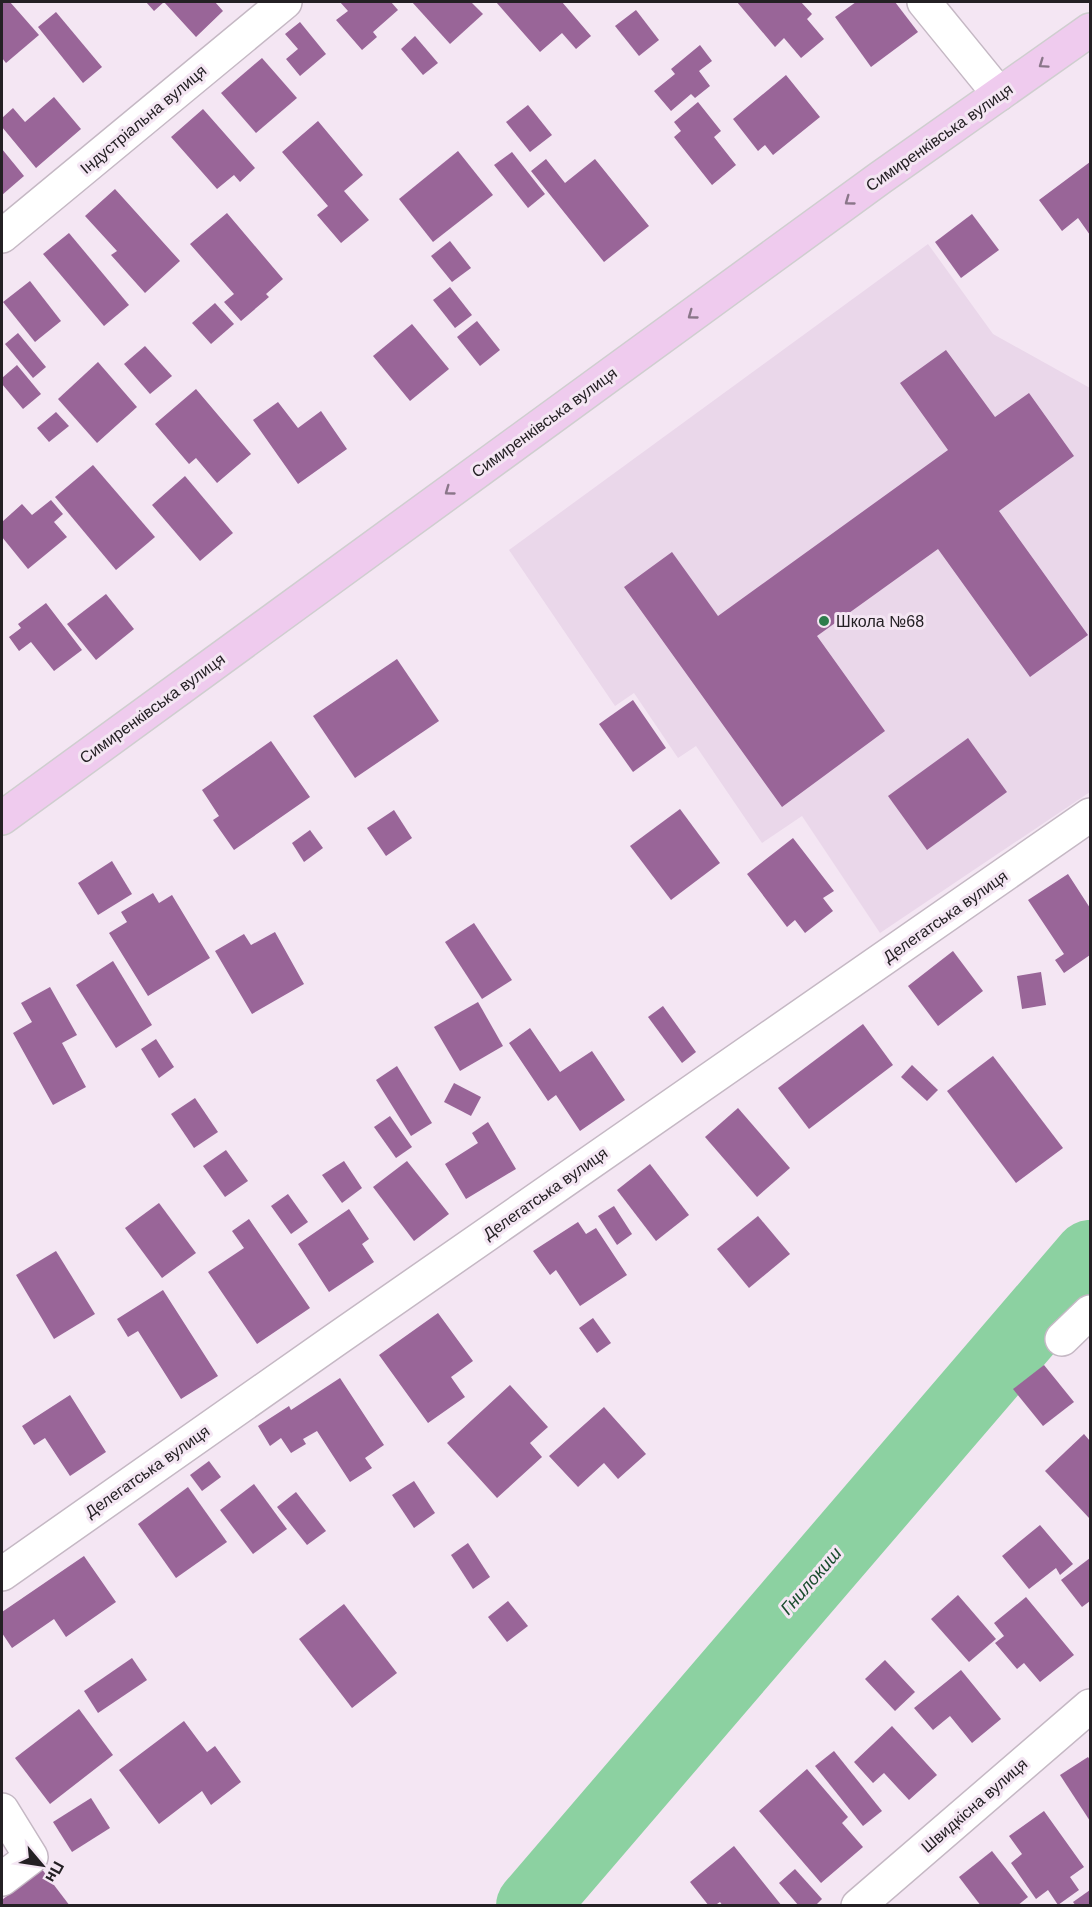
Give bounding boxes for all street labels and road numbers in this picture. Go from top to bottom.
street label: Індустріальна вулиця [77,62,210,177]
street label: Симиренківська вулиця [863,80,1016,195]
street label: Симиренківська вулиця [469,364,620,481]
street label: Симиренківська вулиця [77,650,228,767]
street label: Делегатська вулиця [880,867,1011,966]
street label: Делегатська вулиця [480,1144,611,1243]
street label: Делегатська вулиця [82,1422,213,1521]
street label: Швидкісна вулиця [918,1755,1030,1856]

